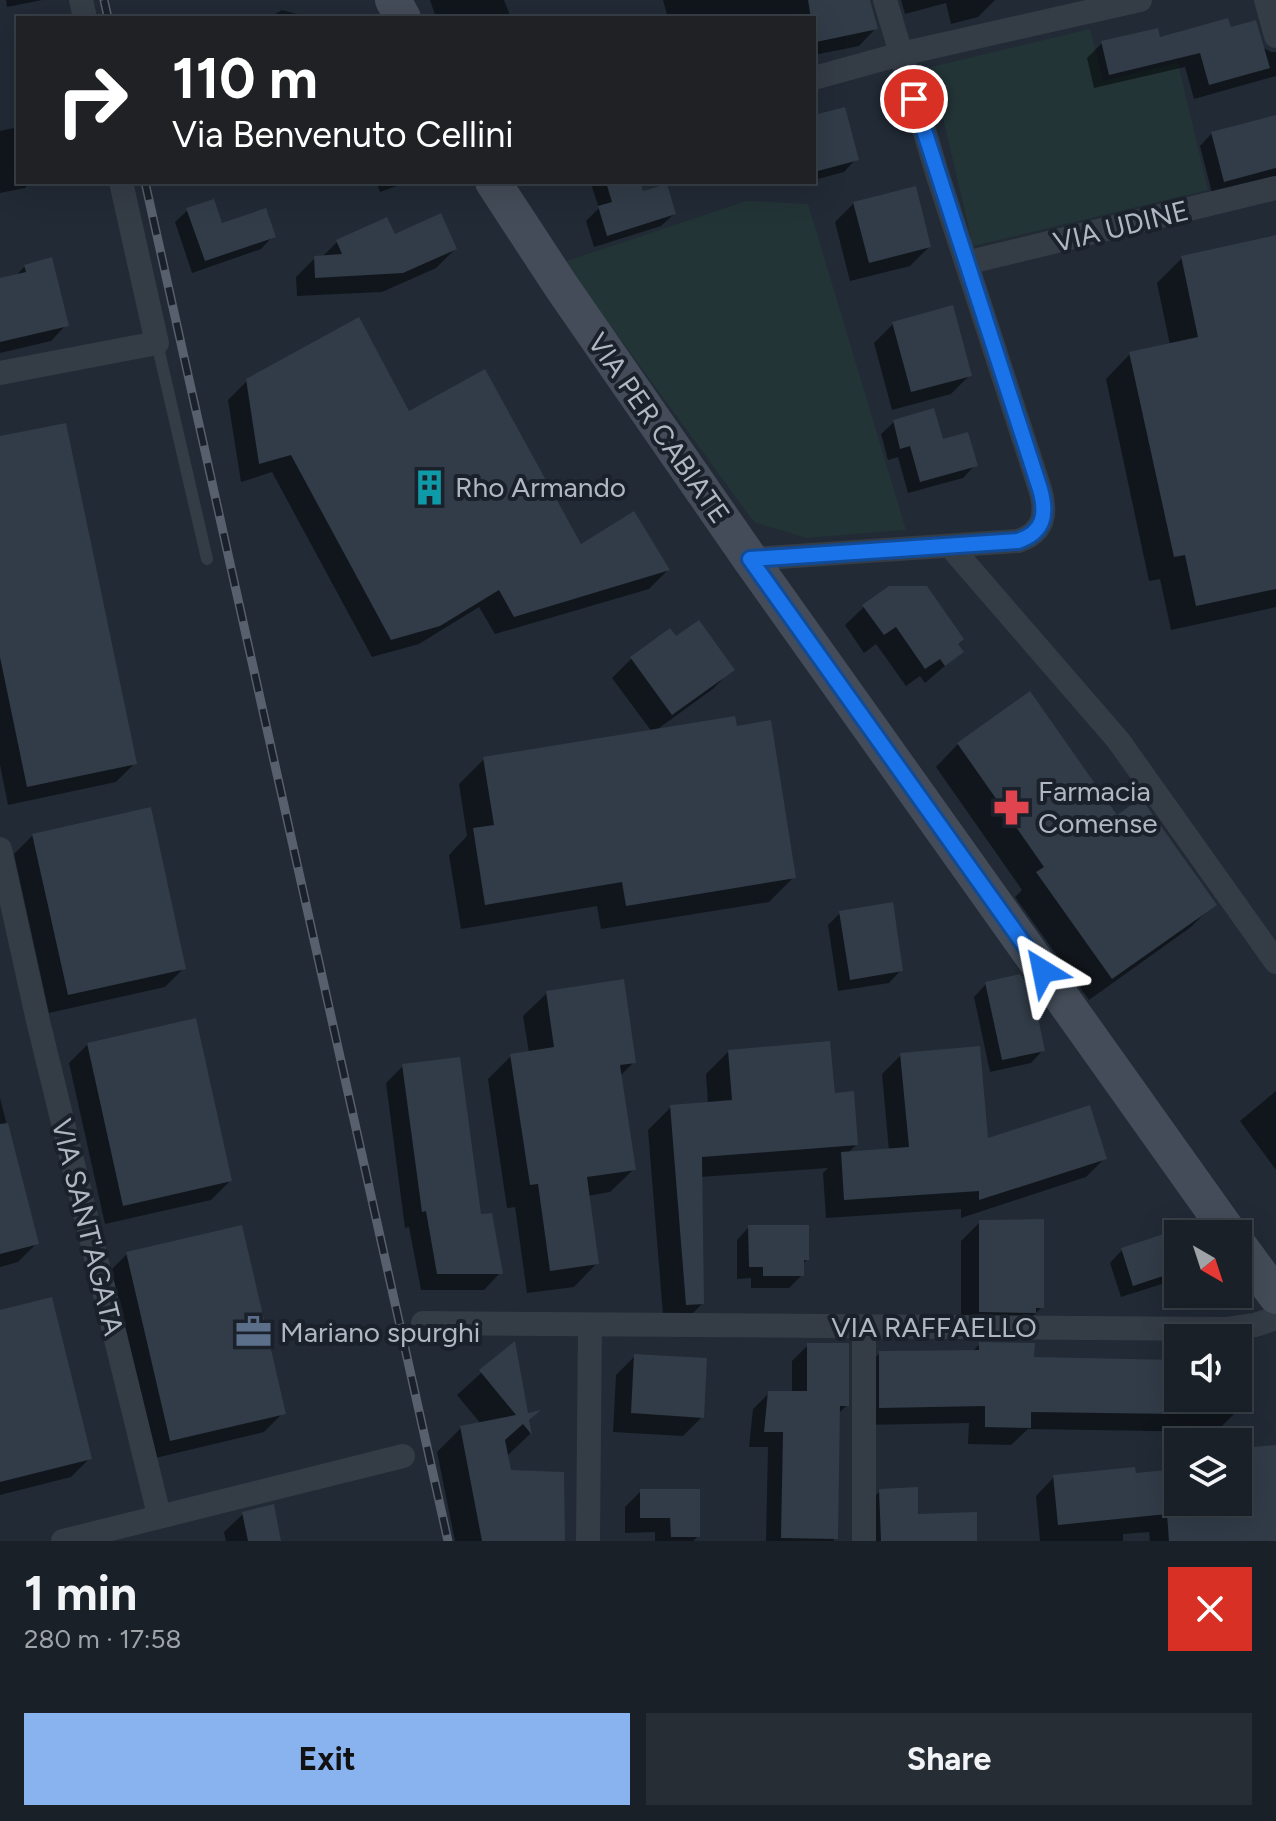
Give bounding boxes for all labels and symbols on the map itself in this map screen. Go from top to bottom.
pin [880,65,948,133]
street label: VIA UDINE [1050,193,1192,259]
street label: VIA PER CABIATE [581,326,737,530]
building icon: Rho Armando [410,468,448,506]
place label: Rho Armando [455,470,626,504]
place label: Farmacia Comense [1038,774,1158,840]
pharmacy icon: Farmacia Comense [993,788,1031,826]
position arrow [1001,929,1085,1013]
street label: VIA SANT'AGATA [45,1115,131,1339]
north arrow [1164,1220,1252,1308]
street label: VIA RAFFAELLO [831,1310,1037,1344]
office icon: Mariano spurghi [235,1313,273,1351]
place label: Mariano spurghi [280,1315,480,1349]

